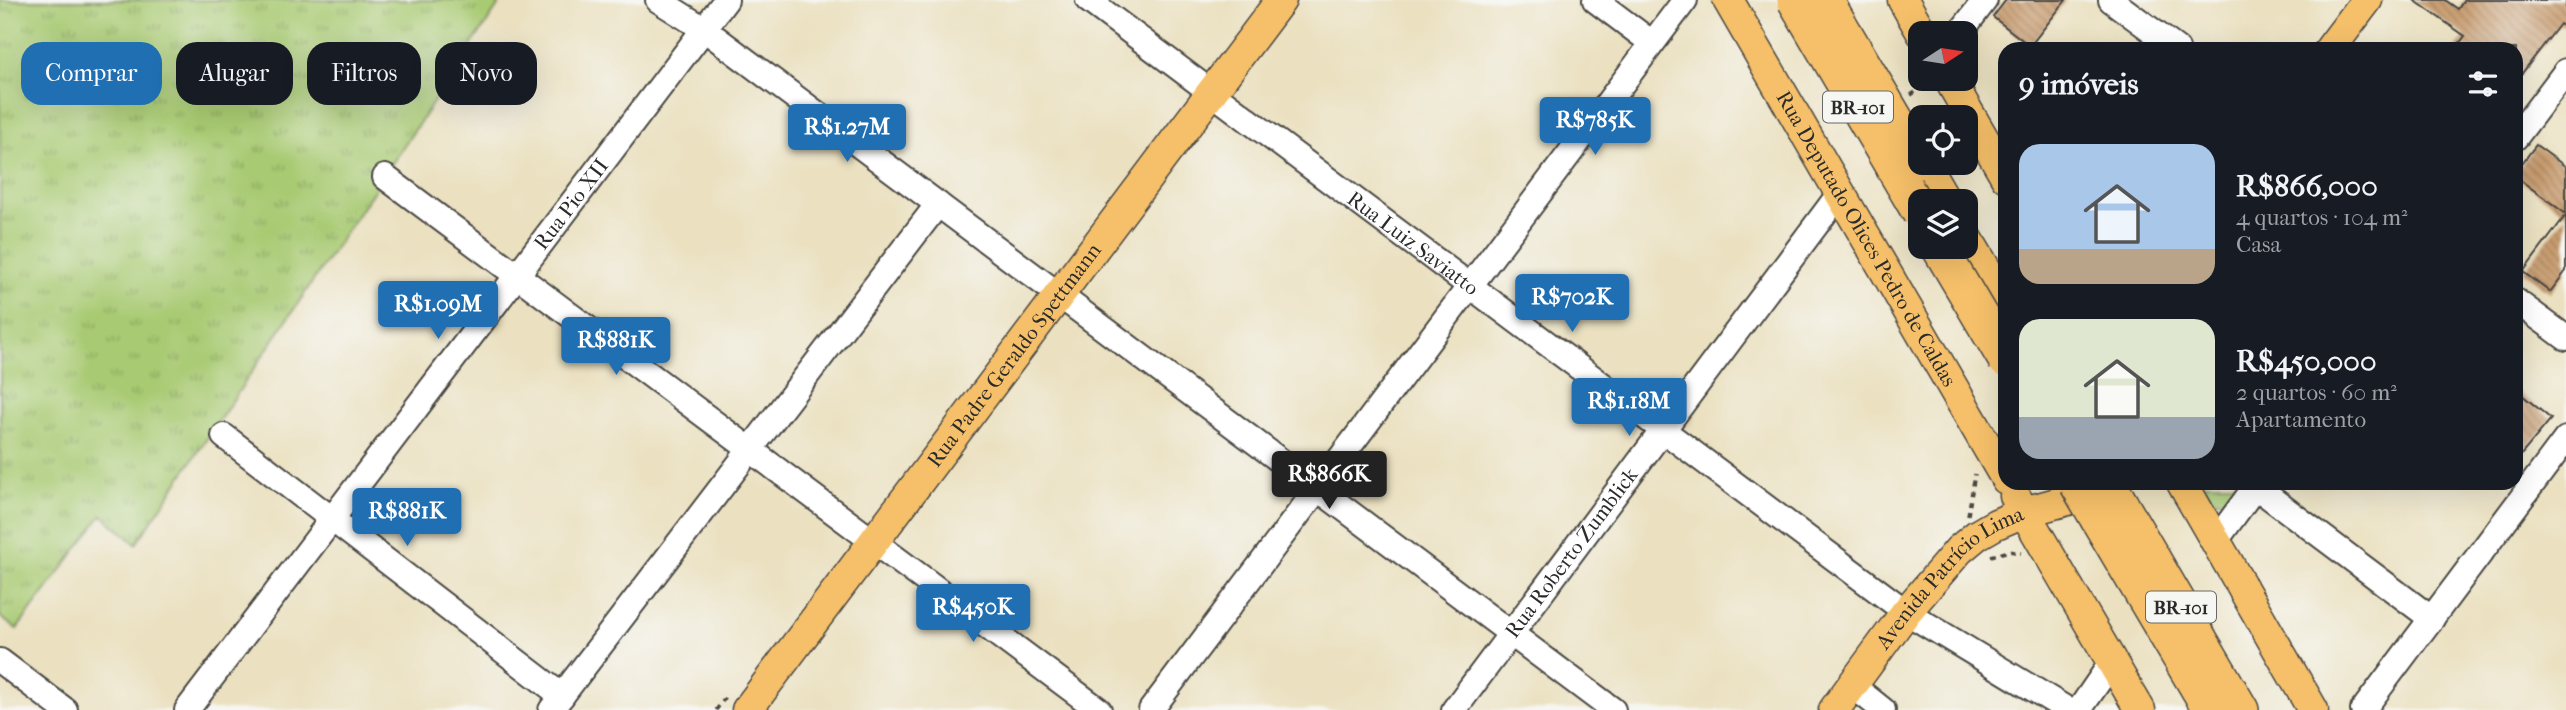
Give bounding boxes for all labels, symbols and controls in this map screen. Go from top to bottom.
north arrow [1908,21,1978,91]
map controls [1908,21,1978,259]
chip: Comprar [21,42,162,105]
chip: Alugar [176,42,293,105]
chip: Filtros [307,42,421,105]
chip: Novo [435,42,537,105]
icon: filters [2464,65,2502,103]
text: 9 imóveis [2019,67,2139,102]
street label: Rua Deputado Olices Pedro de Caldas [1771,87,1962,391]
road number: BR-101 [1823,92,1893,122]
pin: R$785K [1538,97,1652,157]
pin: R$1.27M [782,104,912,164]
button: locate [1908,105,1978,175]
text: R$785K [1556,106,1634,133]
text: R$1.27M [804,113,890,140]
street label: Rua Pio XII [529,154,613,254]
text: R$866,000 [2236,169,2378,204]
icon: home [2075,172,2159,256]
street label: Rua Luiz Saviatto [1343,186,1484,300]
button: layers [1908,189,1978,259]
text: 4 quartos · 104 m² [2236,204,2408,231]
text: Casa [2236,231,2281,258]
street label: Rua Padre Geraldo Spettmann [922,239,1106,472]
pin: R$702K [1515,274,1629,334]
pin: R$1.09M [373,282,503,341]
text: R$702K [1531,283,1613,310]
text: R$1.09M [394,290,482,317]
pin: R$881K [559,318,673,377]
text: R$881K [577,326,655,353]
text: R$450,000 [2236,344,2376,379]
icon: home [2075,347,2159,431]
pin: R$1.18M [1564,378,1694,438]
text: 2 quartos · 60 m² [2236,379,2397,406]
text: R$1.18M [1588,387,1670,414]
text: Apartamento [2236,406,2366,433]
pin: R$866K [1272,452,1386,511]
text: R$866K [1288,460,1370,487]
street label: Rua Roberto Zumblick [1500,463,1643,643]
pin: R$881K [350,489,464,548]
text: R$881K [368,497,446,524]
street label: Avenida Patrício Lima [1870,501,2028,655]
pin: R$450K [916,584,1030,644]
road number: BR-101 [2146,592,2216,622]
text: R$450K [932,593,1014,620]

